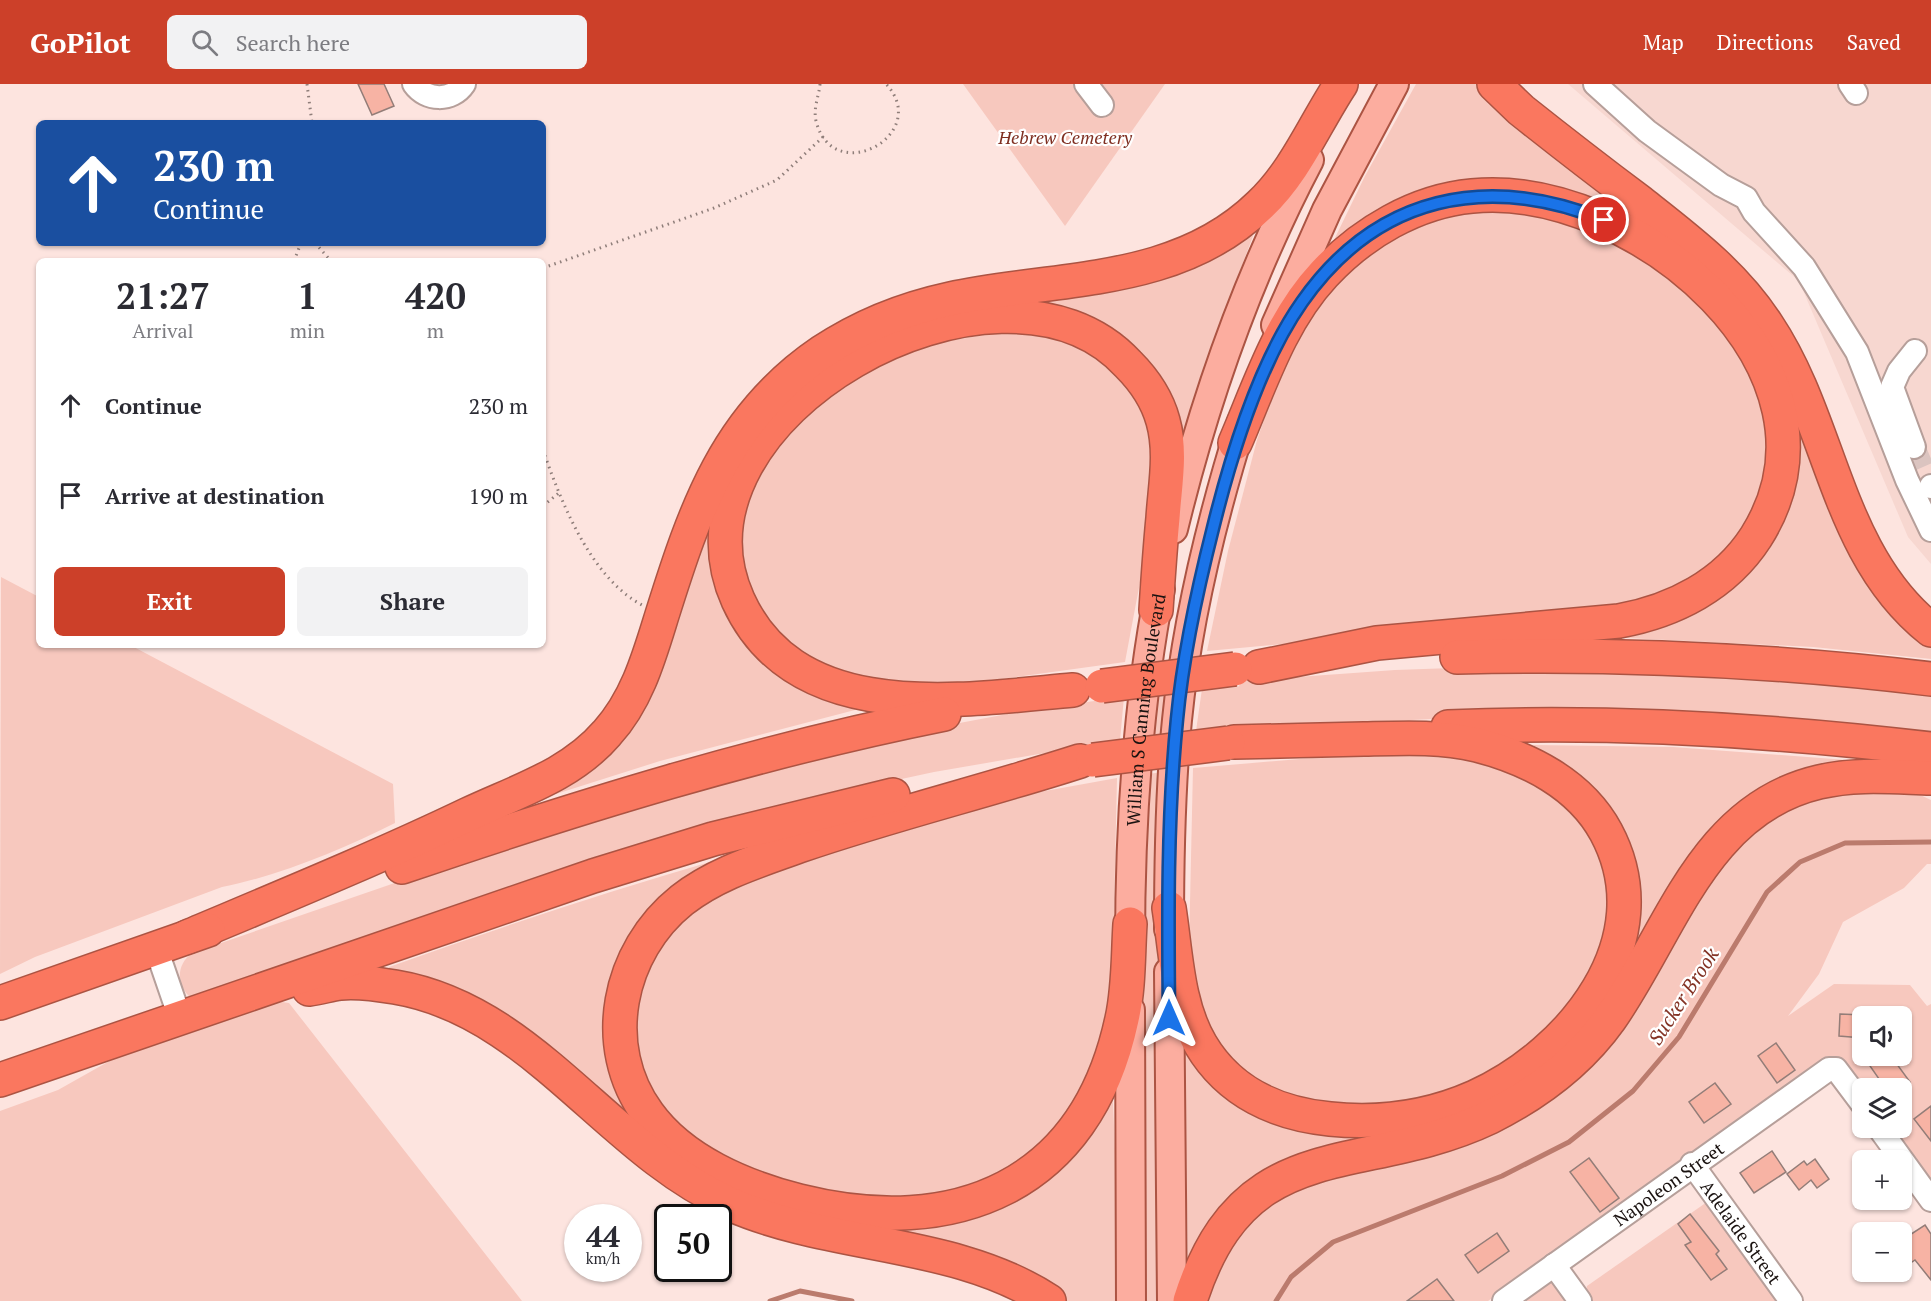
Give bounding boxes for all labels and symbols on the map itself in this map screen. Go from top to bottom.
park label: Hebrew Cemetery [997,125,1133,149]
pin [1578,194,1629,245]
street label: William S Canning Boulevard [1121,591,1171,827]
water label: Sucker Brook [1642,942,1725,1050]
position arrow [1137,986,1201,1050]
street label: Napoleon Street [1609,1136,1729,1231]
street label: Adelaide Street [1696,1175,1787,1289]
speed limit sign: 50 [654,1204,732,1282]

